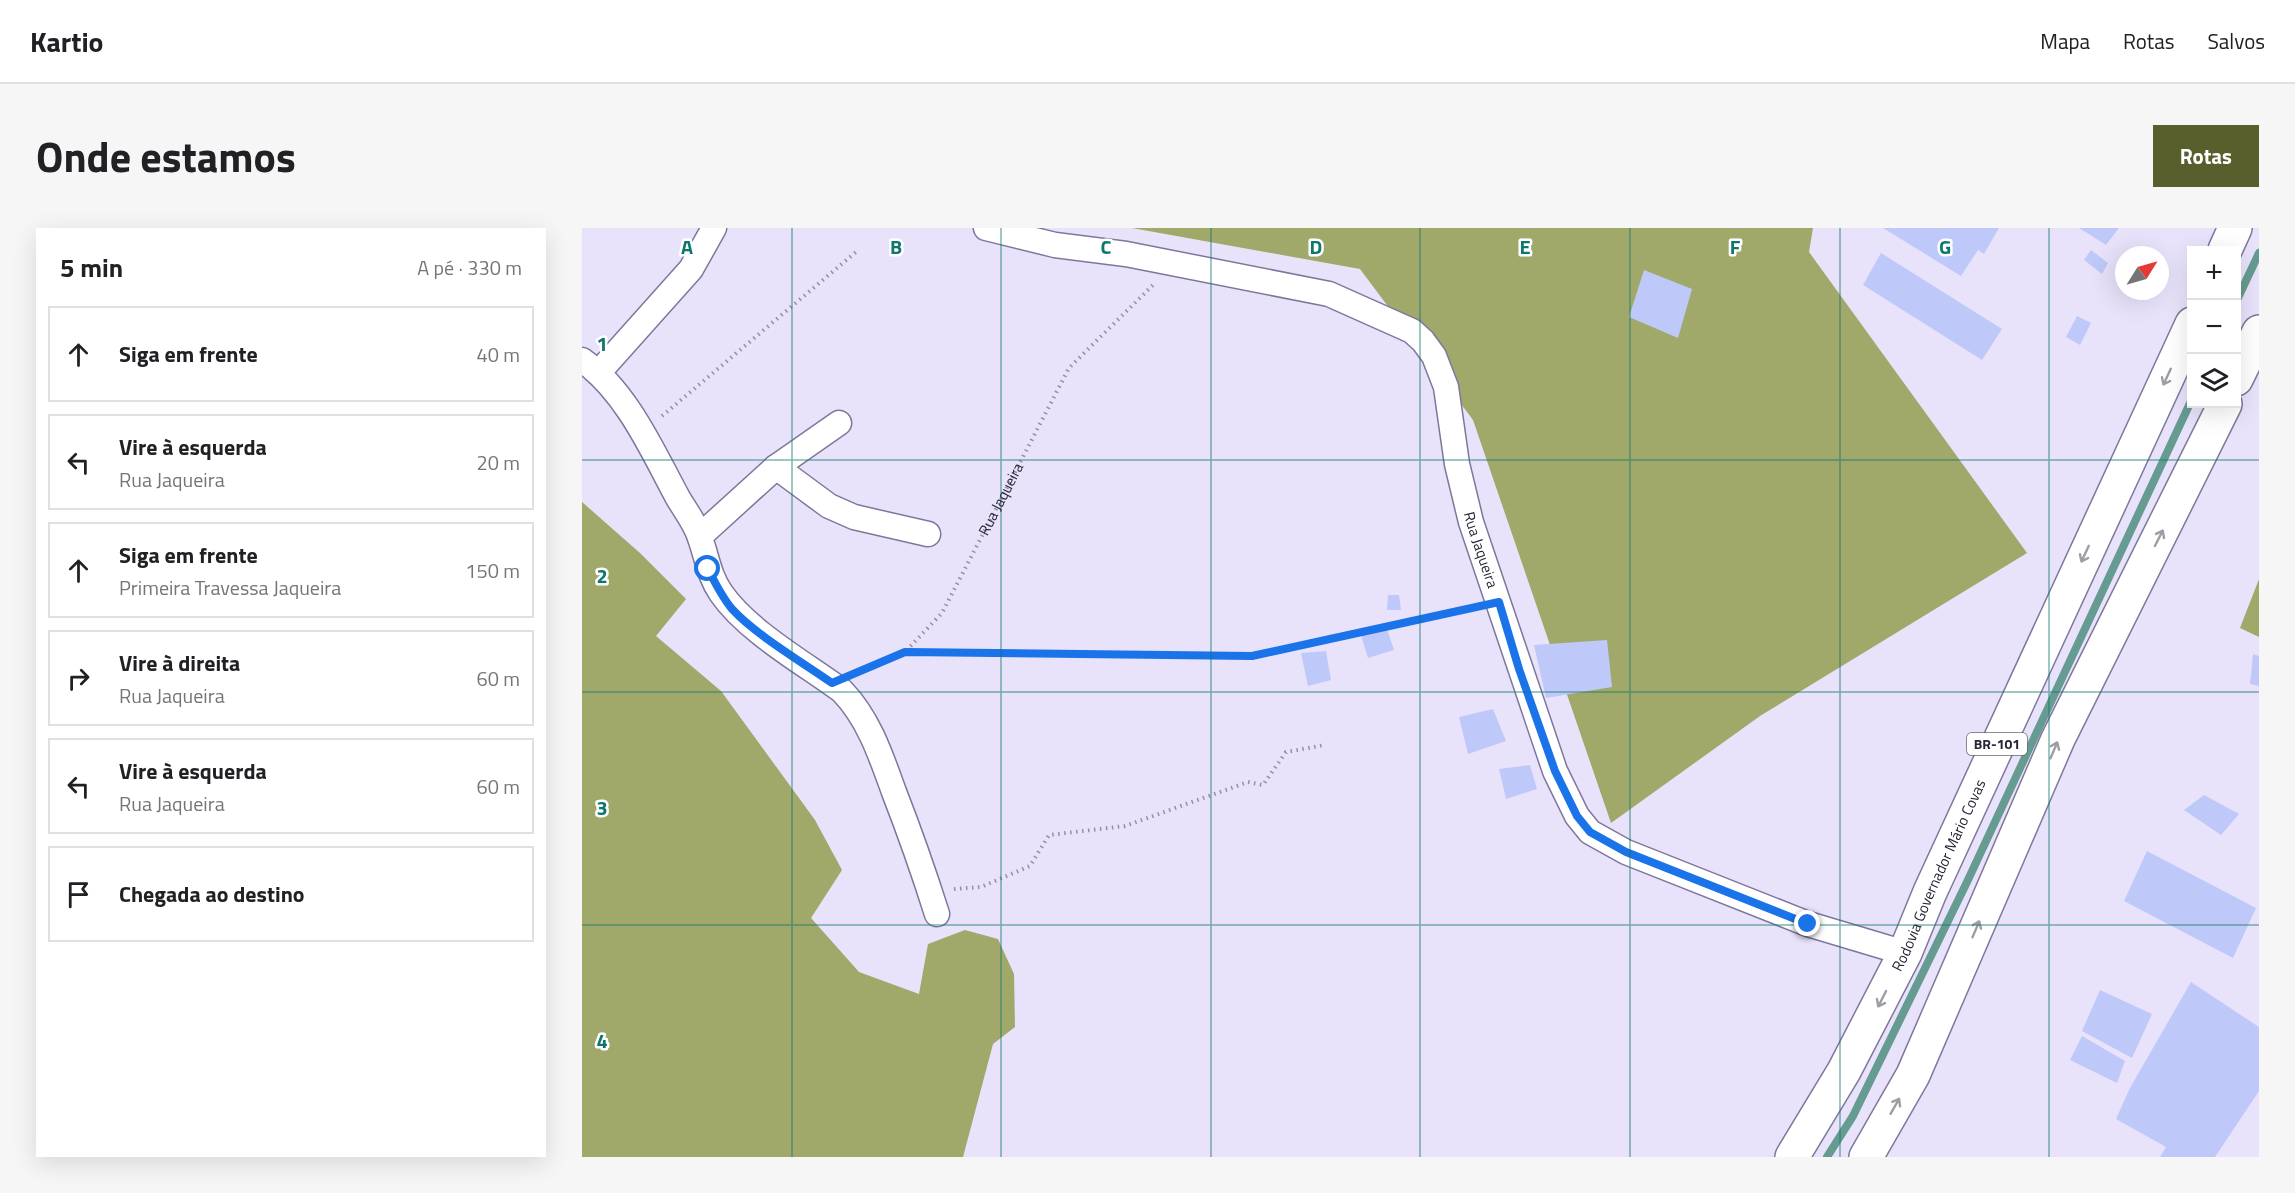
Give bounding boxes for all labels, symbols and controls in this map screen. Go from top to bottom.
text: Kartio [30,20,104,63]
text: Mapa [2040,25,2090,57]
text: Rotas [2123,25,2174,57]
text: Salvos [2207,25,2265,57]
text: Onde estamos [36,124,296,188]
button: Rotas [2153,125,2259,187]
text: A [681,231,693,262]
text: B [890,231,902,262]
text: C [1101,231,1112,262]
text: D [1310,231,1322,262]
text: E [1519,231,1531,262]
text: F [1730,231,1741,262]
text: G [1939,231,1951,262]
north arrow [2115,246,2169,300]
map controls [2187,246,2241,408]
button: + [2187,246,2241,300]
text: 5 min [60,248,123,287]
text: A pé · 330 m [417,252,522,283]
button: − [2187,300,2241,354]
text: 1 [596,328,608,359]
text: Siga em frente [119,337,258,371]
icon: ahead [62,338,95,371]
text: 40 m [476,339,520,370]
button: layers [2187,354,2241,408]
one-way arrow [2160,368,2172,386]
text: Vire à esquerda [119,430,267,464]
icon: left [62,446,95,479]
text: 20 m [476,447,520,478]
street label: Rua Jaqueira [972,458,1029,539]
text: Rua Jaqueira [119,464,225,495]
street label: Rua Jaqueira [1458,509,1505,591]
one-way arrow [2154,529,2166,547]
text: Siga em frente [119,538,258,572]
one-way arrow [2078,545,2090,563]
icon: ahead [62,554,95,587]
text: 150 m [465,555,520,586]
route start [694,555,720,581]
text: 2 [596,560,608,591]
text: Primeira Travessa Jaqueira [119,572,341,603]
text: Vire à direita [119,646,240,680]
icon: right [62,662,95,695]
text: 60 m [476,663,520,694]
text: Rua Jaqueira [119,680,225,711]
road number: BR-101 [1967,733,2027,755]
one-way arrow [2049,741,2060,760]
text: Vire à esquerda [119,754,267,788]
icon: left [62,770,95,803]
text: 60 m [476,771,520,802]
street label: Rodovia Governador Mário Covas [1885,775,1991,975]
text: Rua Jaqueira [119,788,225,819]
text: 3 [596,792,608,823]
text: Chegada ao destino [119,877,305,911]
icon: arrive [62,878,95,911]
route end [1794,910,1820,936]
one-way arrow [1972,920,1983,938]
one-way arrow [1876,990,1888,1007]
text: 4 [596,1025,608,1056]
one-way arrow [1890,1098,1902,1115]

